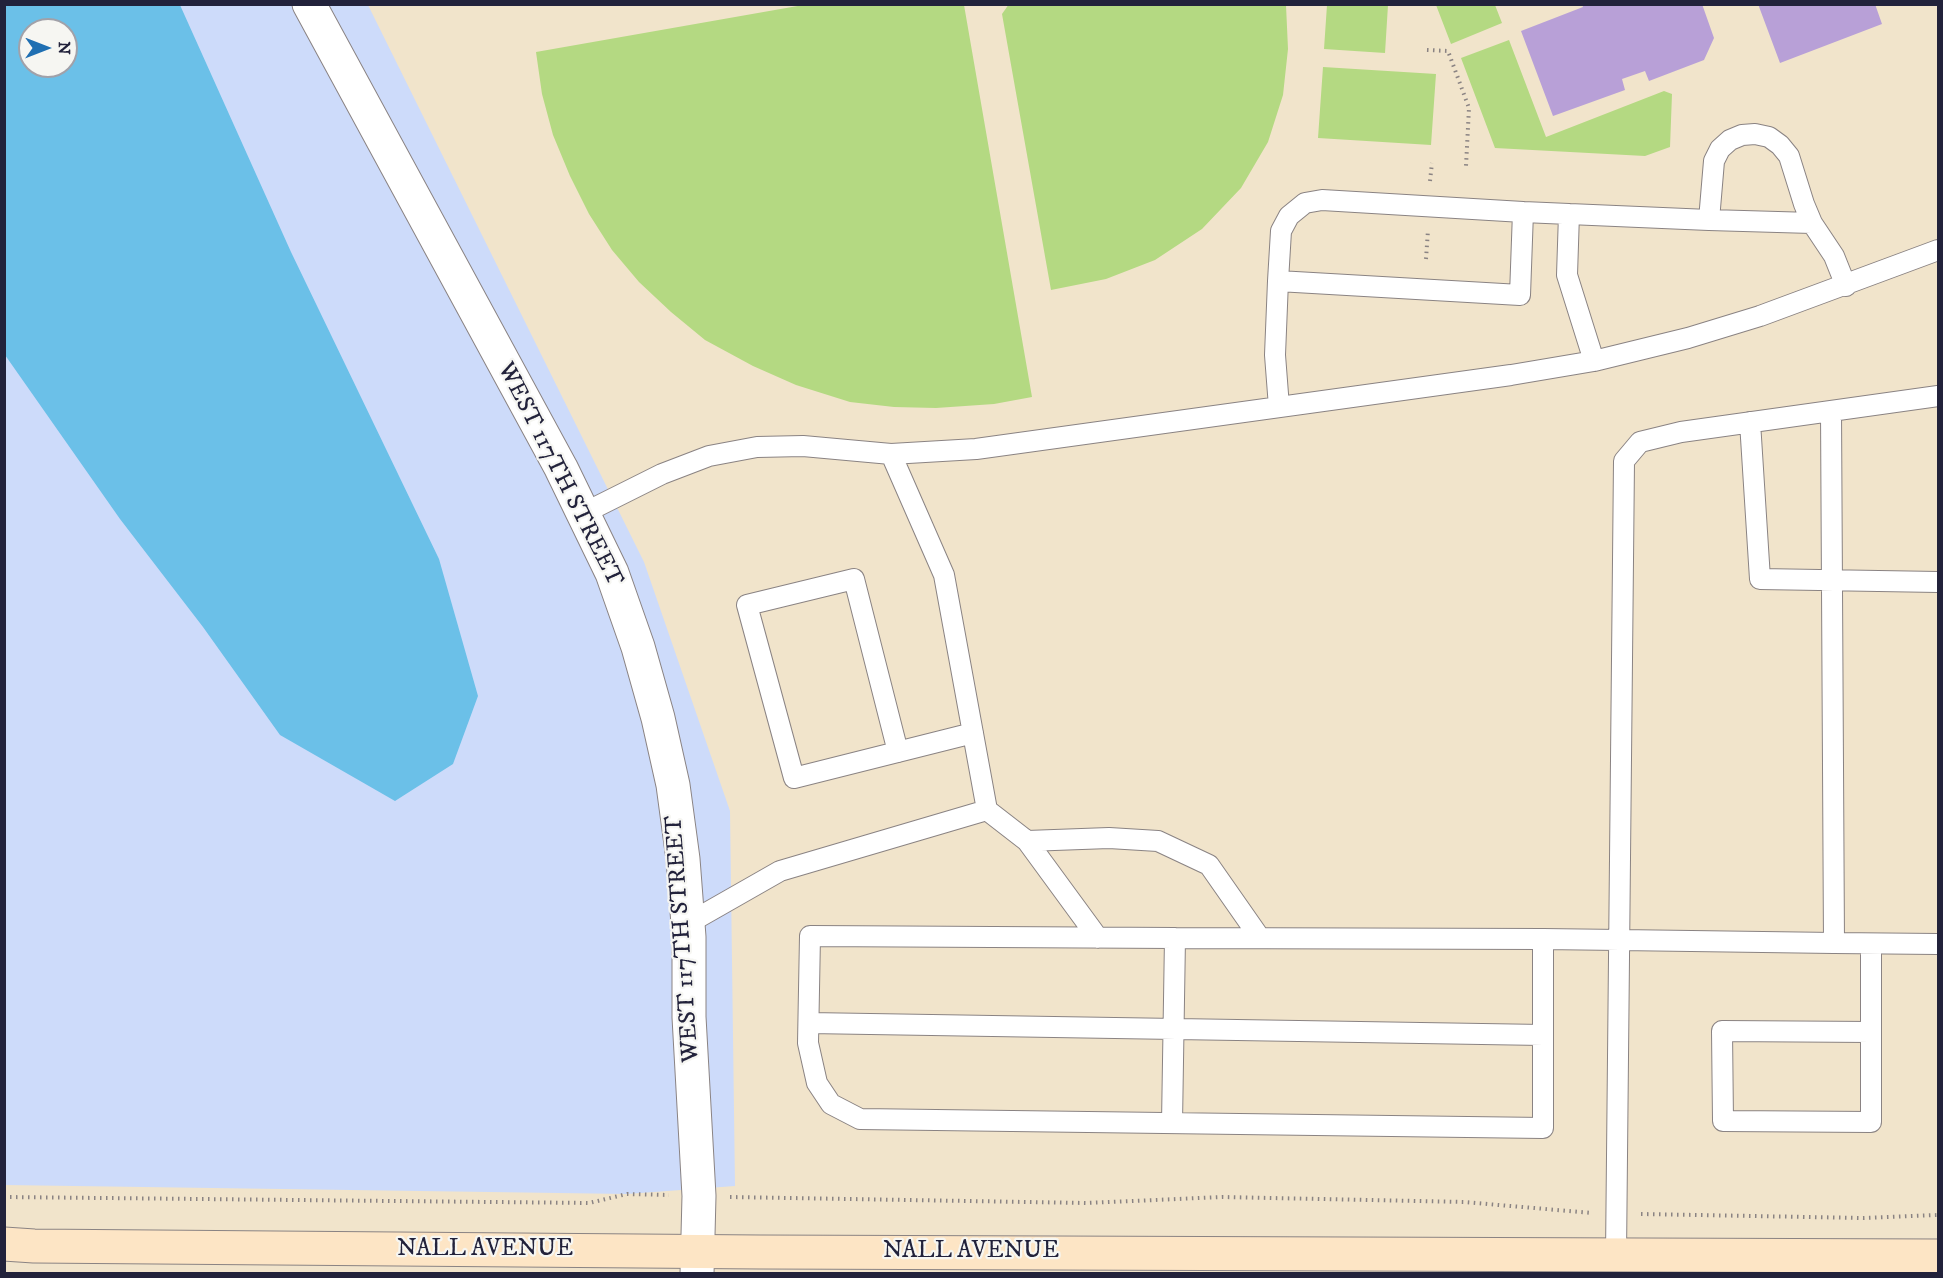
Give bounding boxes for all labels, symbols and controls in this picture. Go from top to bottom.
north arrow [18,18,78,78]
text: N [54,41,74,55]
street label: WEST 117TH STREET [490,358,628,592]
street label: WEST 117TH STREET [661,815,707,1063]
street label: NALL AVENUE [397,1236,573,1264]
street label: NALL AVENUE [883,1238,1059,1266]

